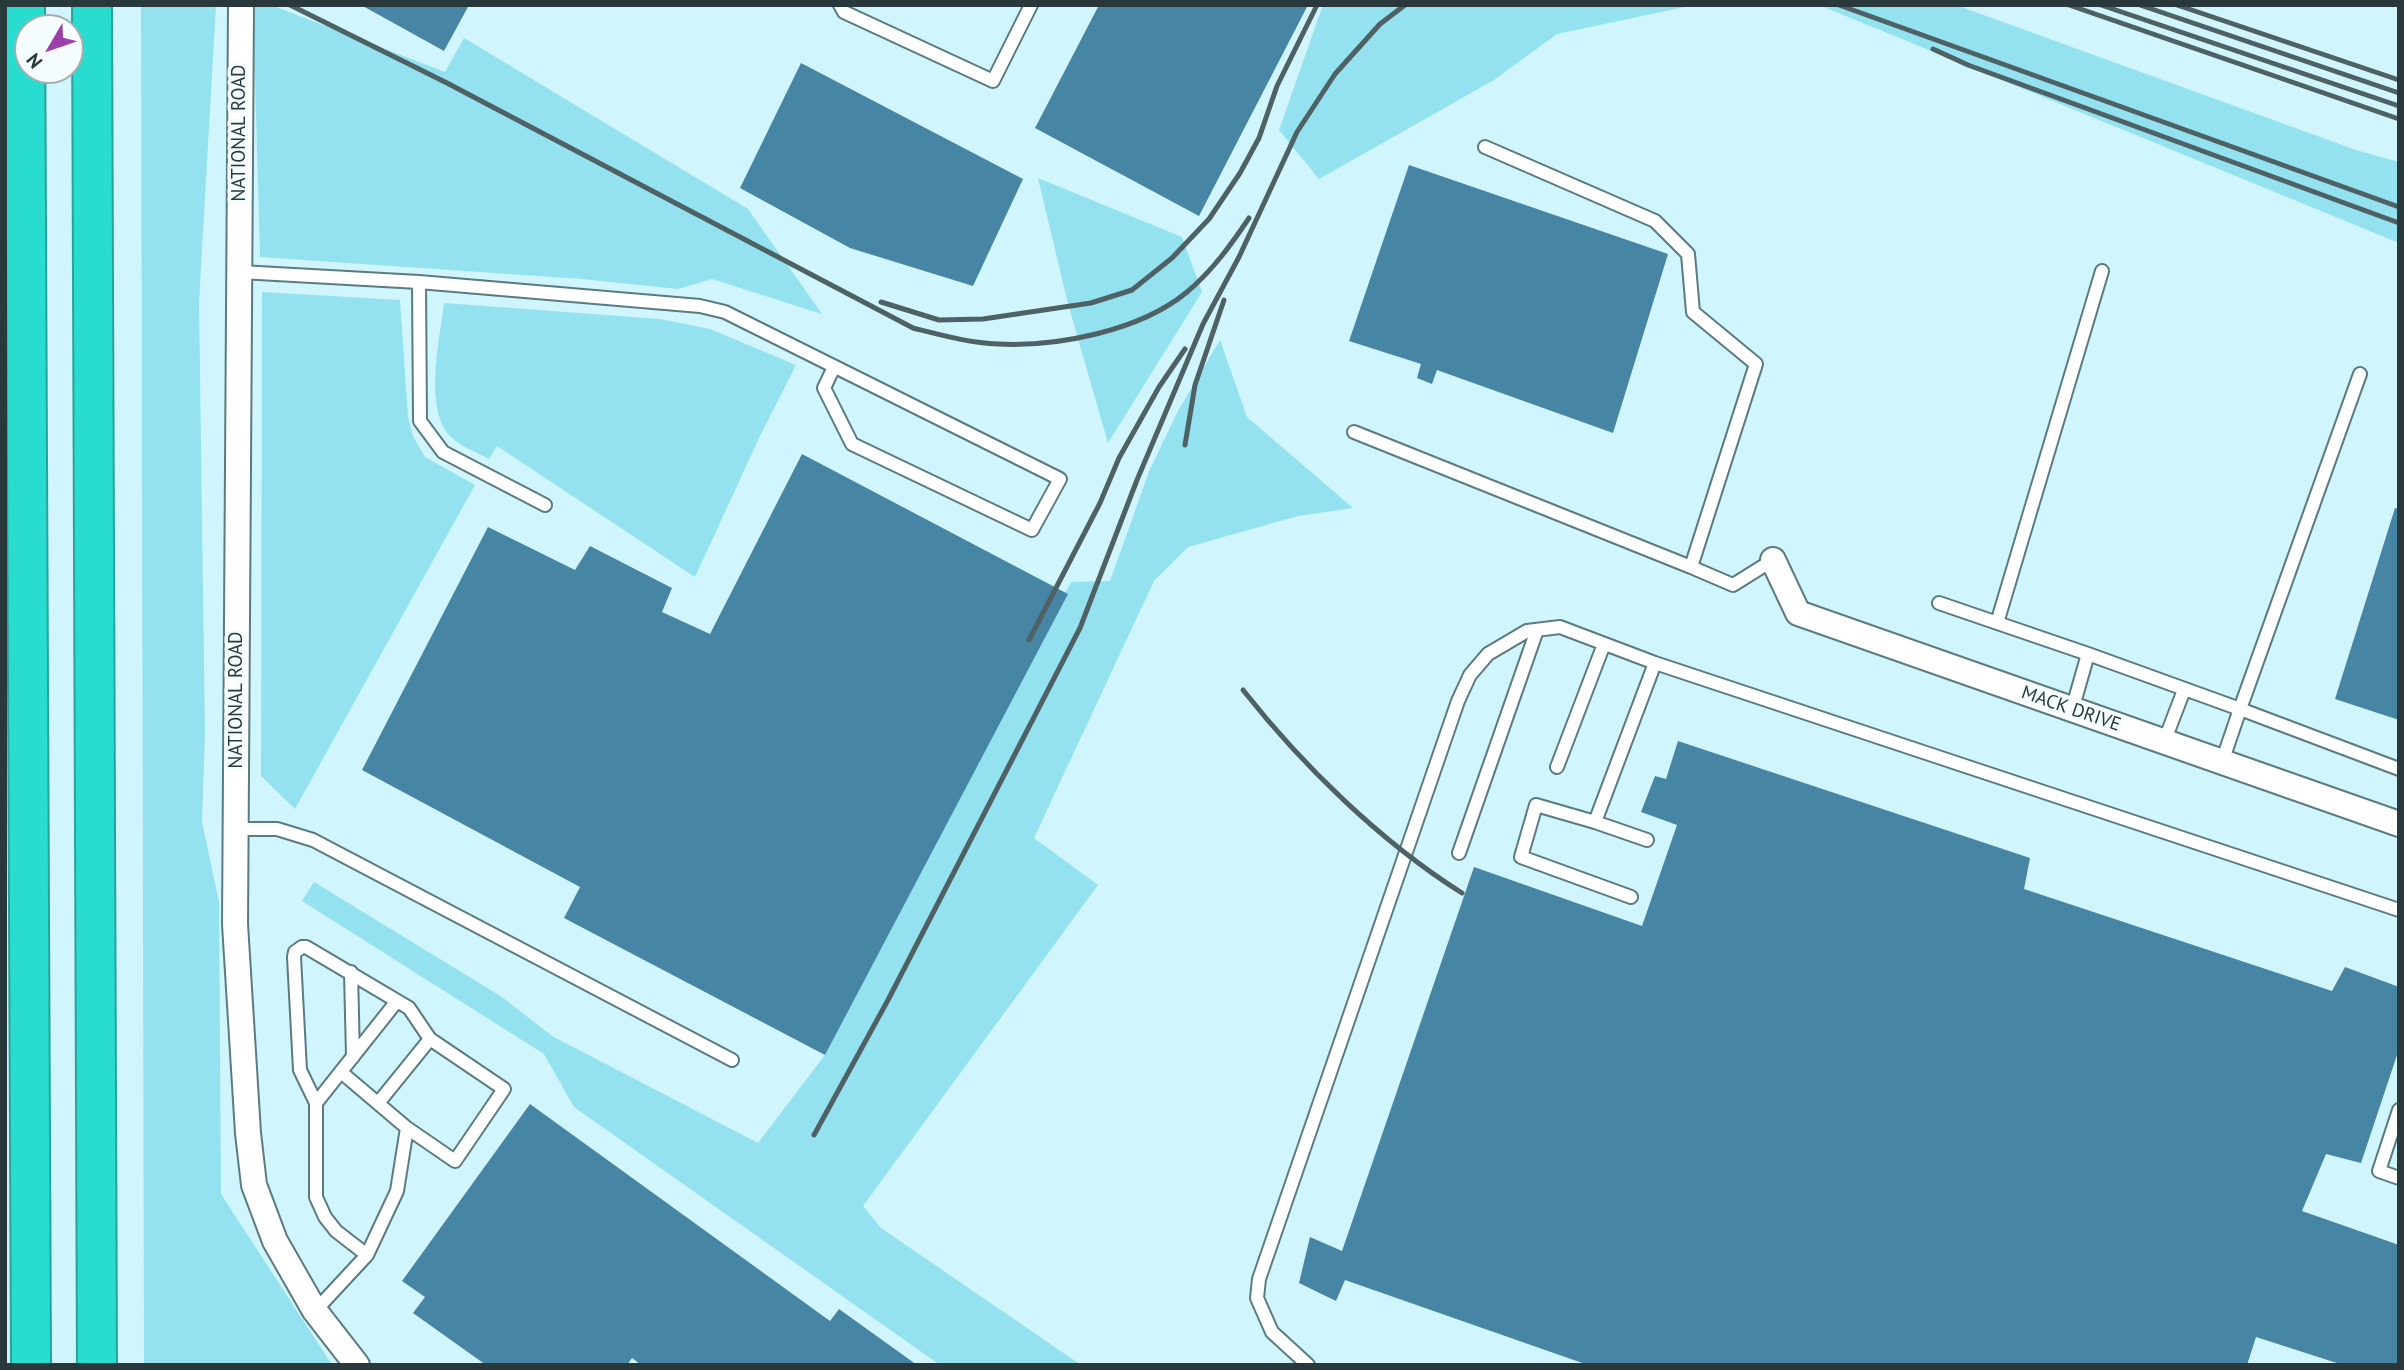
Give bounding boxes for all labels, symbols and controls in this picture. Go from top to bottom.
north arrow [14,14,84,84]
text: N [21,49,47,73]
street label: NATIONAL ROAD [229,64,251,202]
street label: NATIONAL ROAD [226,631,248,769]
street label: MACK DRIVE [2018,681,2124,737]

